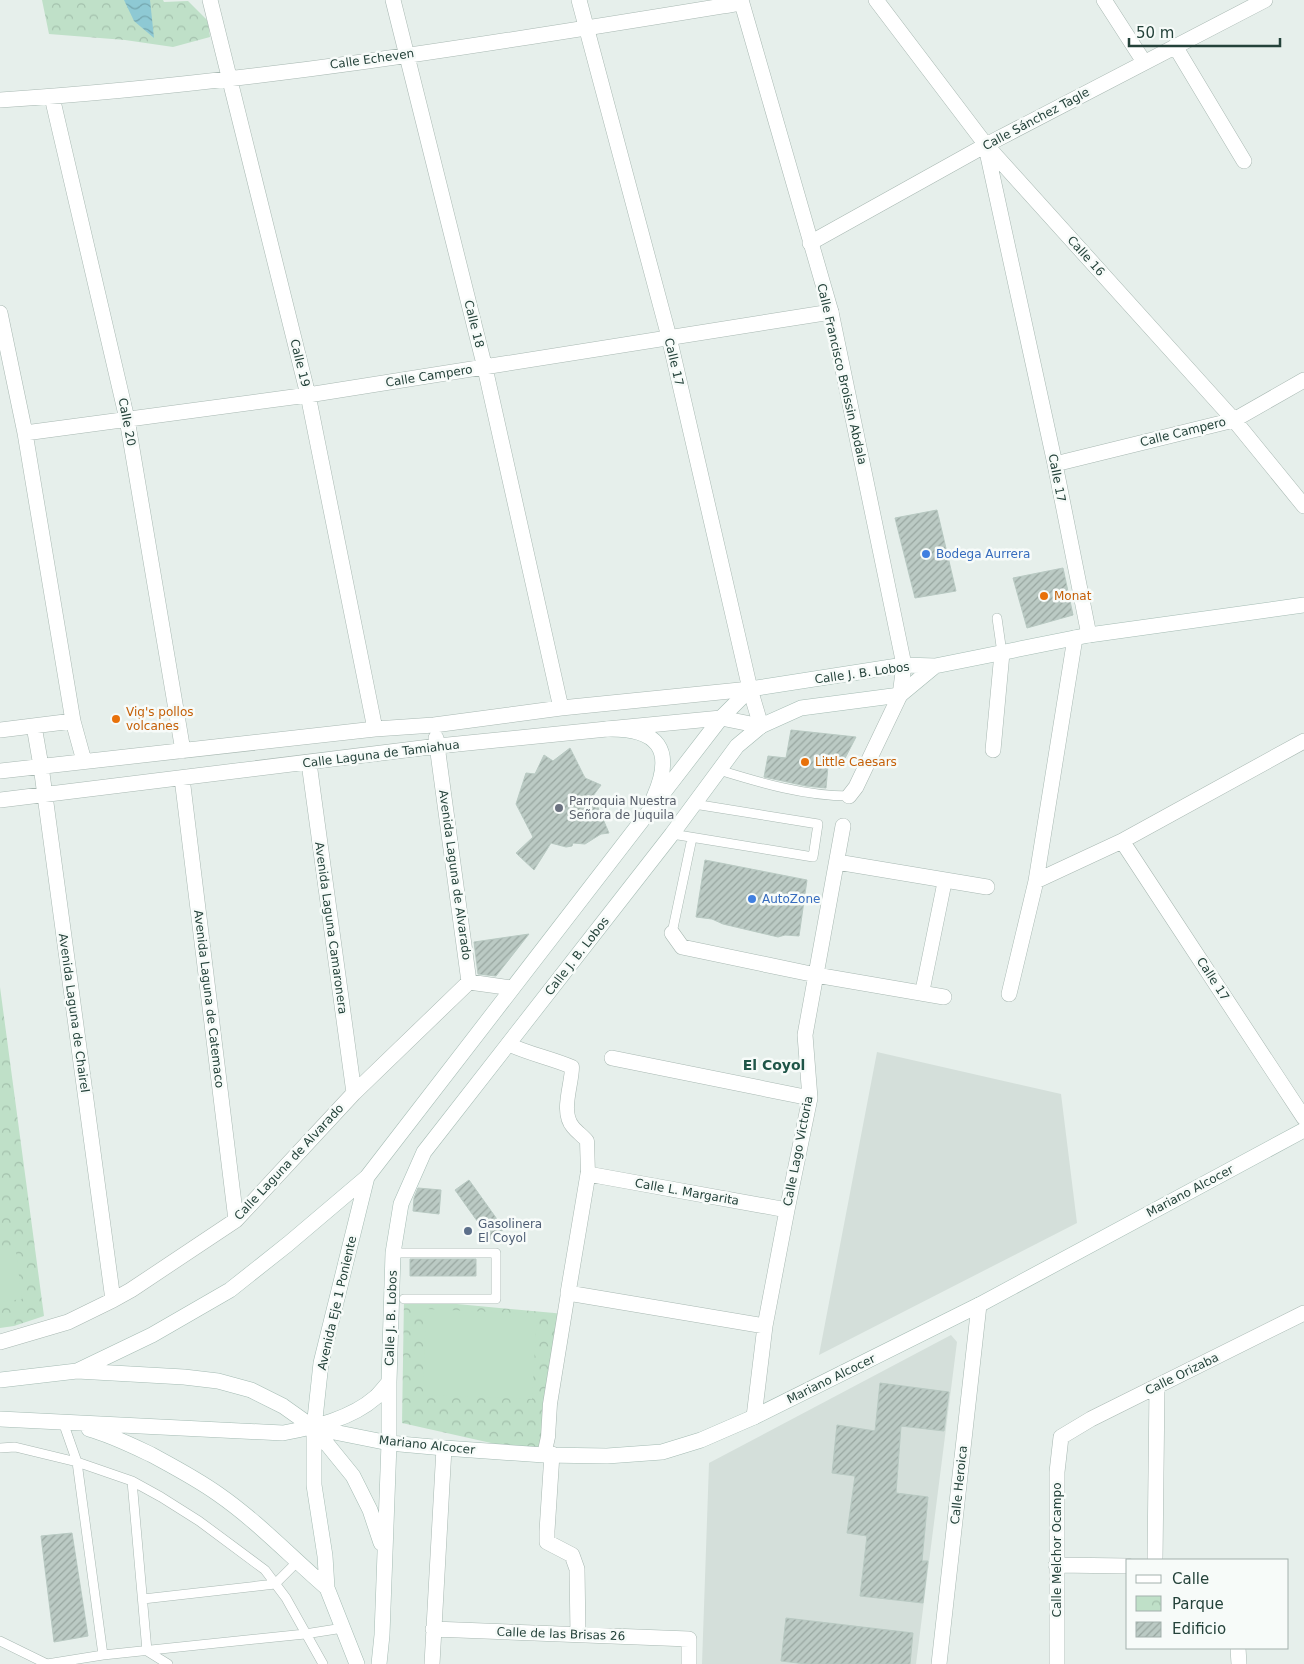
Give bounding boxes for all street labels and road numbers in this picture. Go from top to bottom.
street label: Calle Echeven [329,46,415,72]
street label: Calle Sánchez Tagle [980,85,1092,153]
street label: Calle 16 [1064,233,1108,279]
street label: Calle Francisco Broissin Abdala [814,282,870,466]
street label: Calle 18 [461,299,487,349]
street label: Calle 17 [662,337,686,387]
street label: Calle 19 [287,338,313,388]
street label: Calle Campero [384,362,474,390]
street label: Calle 20 [115,397,139,447]
street label: Calle Campero [1139,415,1227,449]
street label: Calle 17 [1045,453,1069,503]
street label: Calle J. B. Lobos [814,659,910,687]
street label: Calle Laguna de Tamiahua [302,737,460,771]
street label: Avenida Laguna de Alvarado [436,789,474,961]
street label: Avenida Laguna Camaronera [312,841,350,1015]
street label: Avenida Laguna de Catemaco [191,909,227,1089]
street label: Calle J. B. Lobos [542,914,612,998]
street label: Avenida Laguna de Chairel [56,932,92,1094]
street label: Calle 17 [1194,955,1232,1003]
street label: Calle Lago Victoria [780,1095,816,1207]
street label: Calle Laguna de Alvarado [231,1101,347,1223]
street label: Mariano Alcocer [1144,1162,1236,1220]
street label: Calle L. Margarita [634,1176,740,1208]
street label: Avenida Eje 1 Poniente [315,1234,359,1372]
street label: Calle J. B. Lobos [382,1270,400,1366]
street label: Calle Orizaba [1143,1350,1221,1398]
street label: Mariano Alcocer [785,1352,877,1406]
street label: Mariano Alcocer [378,1433,476,1457]
street label: Calle Heroica [948,1445,970,1525]
street label: Calle Melchor Ocampo [1050,1482,1064,1618]
street label: Calle de las Brisas 26 [496,1625,626,1643]

